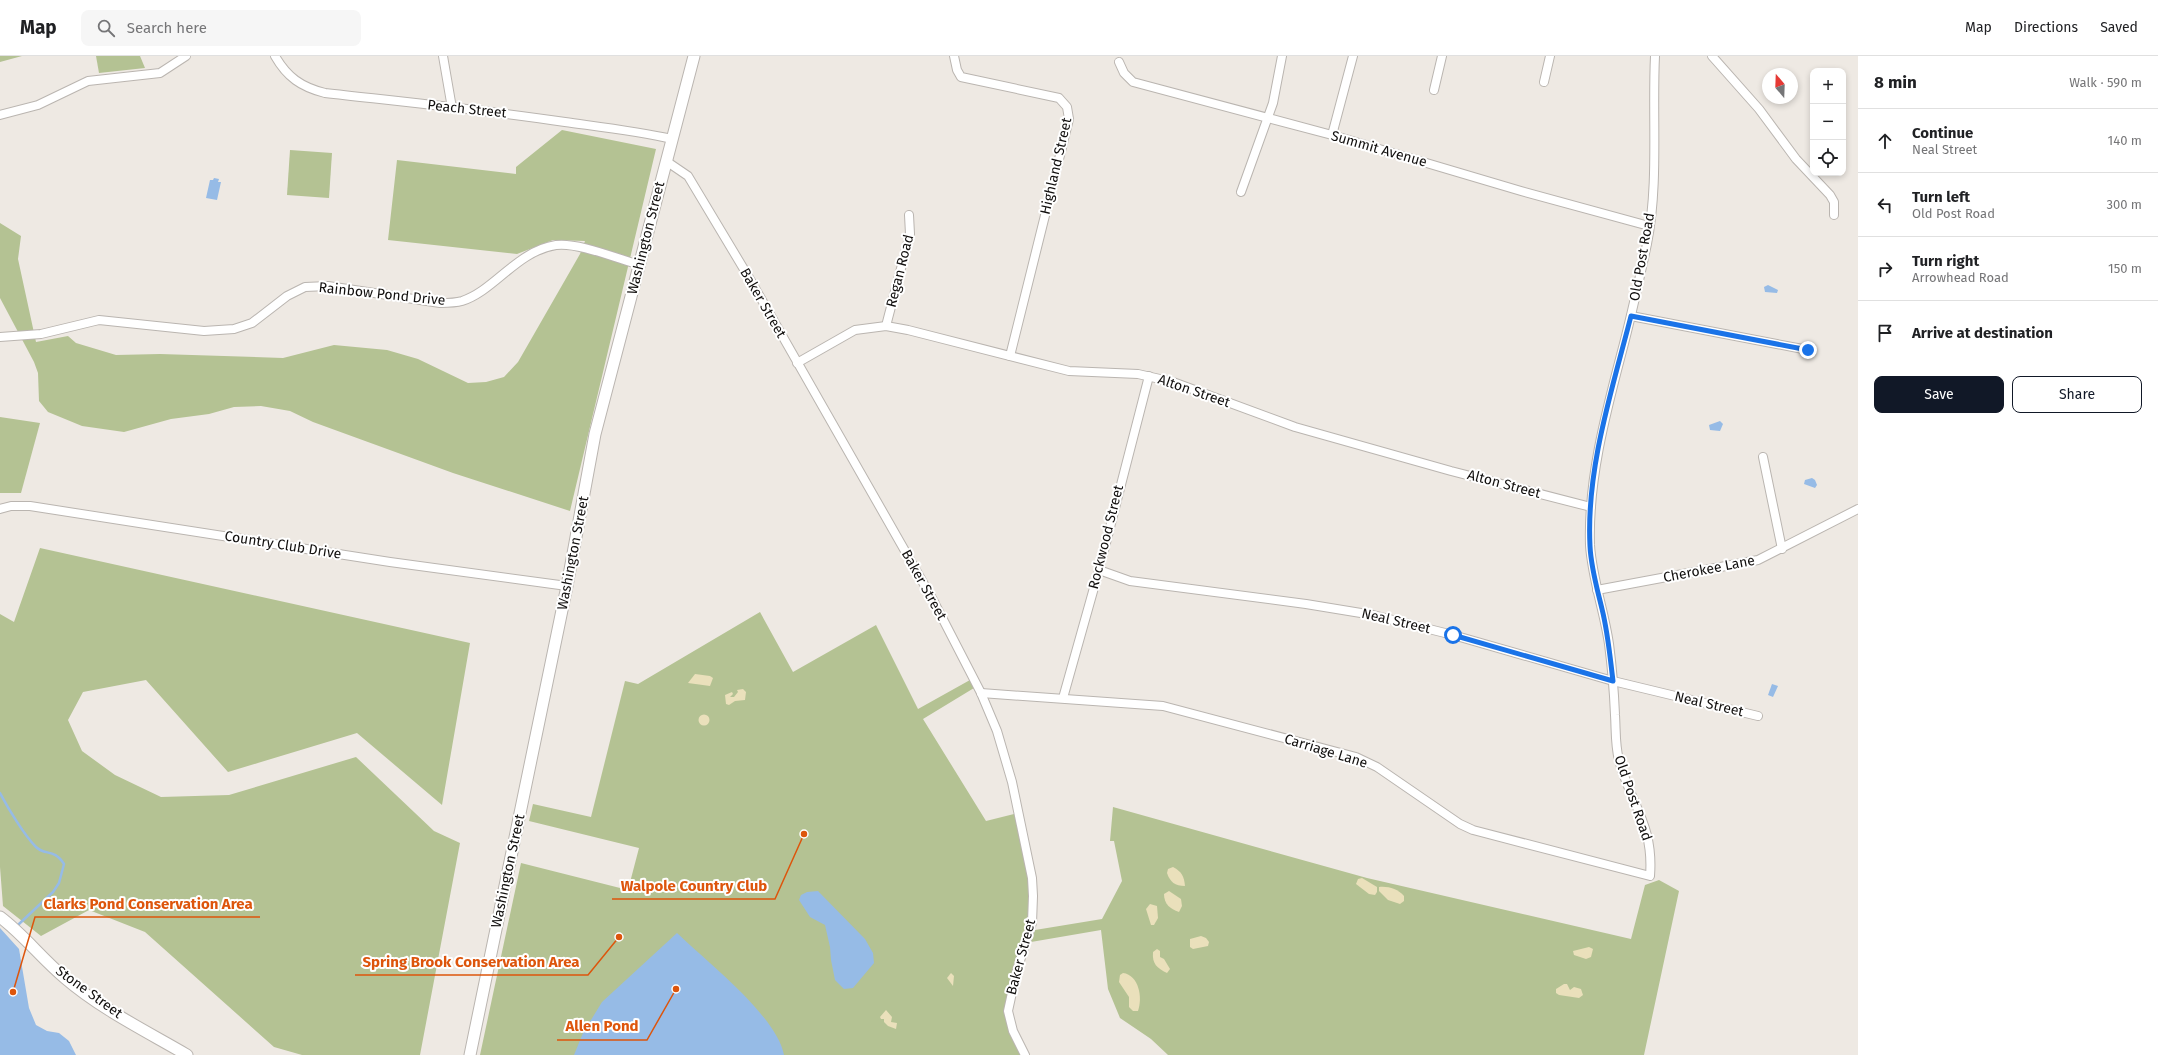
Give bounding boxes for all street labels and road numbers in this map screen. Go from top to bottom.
street label: Peach Street [427,96,508,122]
street label: Highland Street [1037,115,1076,216]
street label: Summit Avenue [1329,127,1429,171]
street label: Washington Street [624,179,668,296]
street label: Old Post Road [1626,212,1658,302]
street label: Regan Road [883,233,917,309]
street label: Baker Street [736,265,790,342]
street label: Rainbow Pond Drive [318,279,446,309]
street label: Alton Street [1156,371,1233,412]
street label: Alton Street [1466,466,1543,502]
street label: Rockwood Street [1085,482,1127,591]
street label: Washington Street [554,494,593,611]
street label: Country Club Drive [223,527,343,563]
street label: Baker Street [898,547,951,624]
street label: Cherokee Lane [1662,552,1756,586]
street label: Neal Street [1360,605,1433,637]
street label: Neal Street [1673,688,1746,720]
street label: Carriage Lane [1282,730,1370,772]
street label: Old Post Road [1610,753,1656,843]
street label: Washington Street [488,812,529,929]
street label: Baker Street [1003,916,1040,997]
street label: Stone Street [52,962,126,1022]

